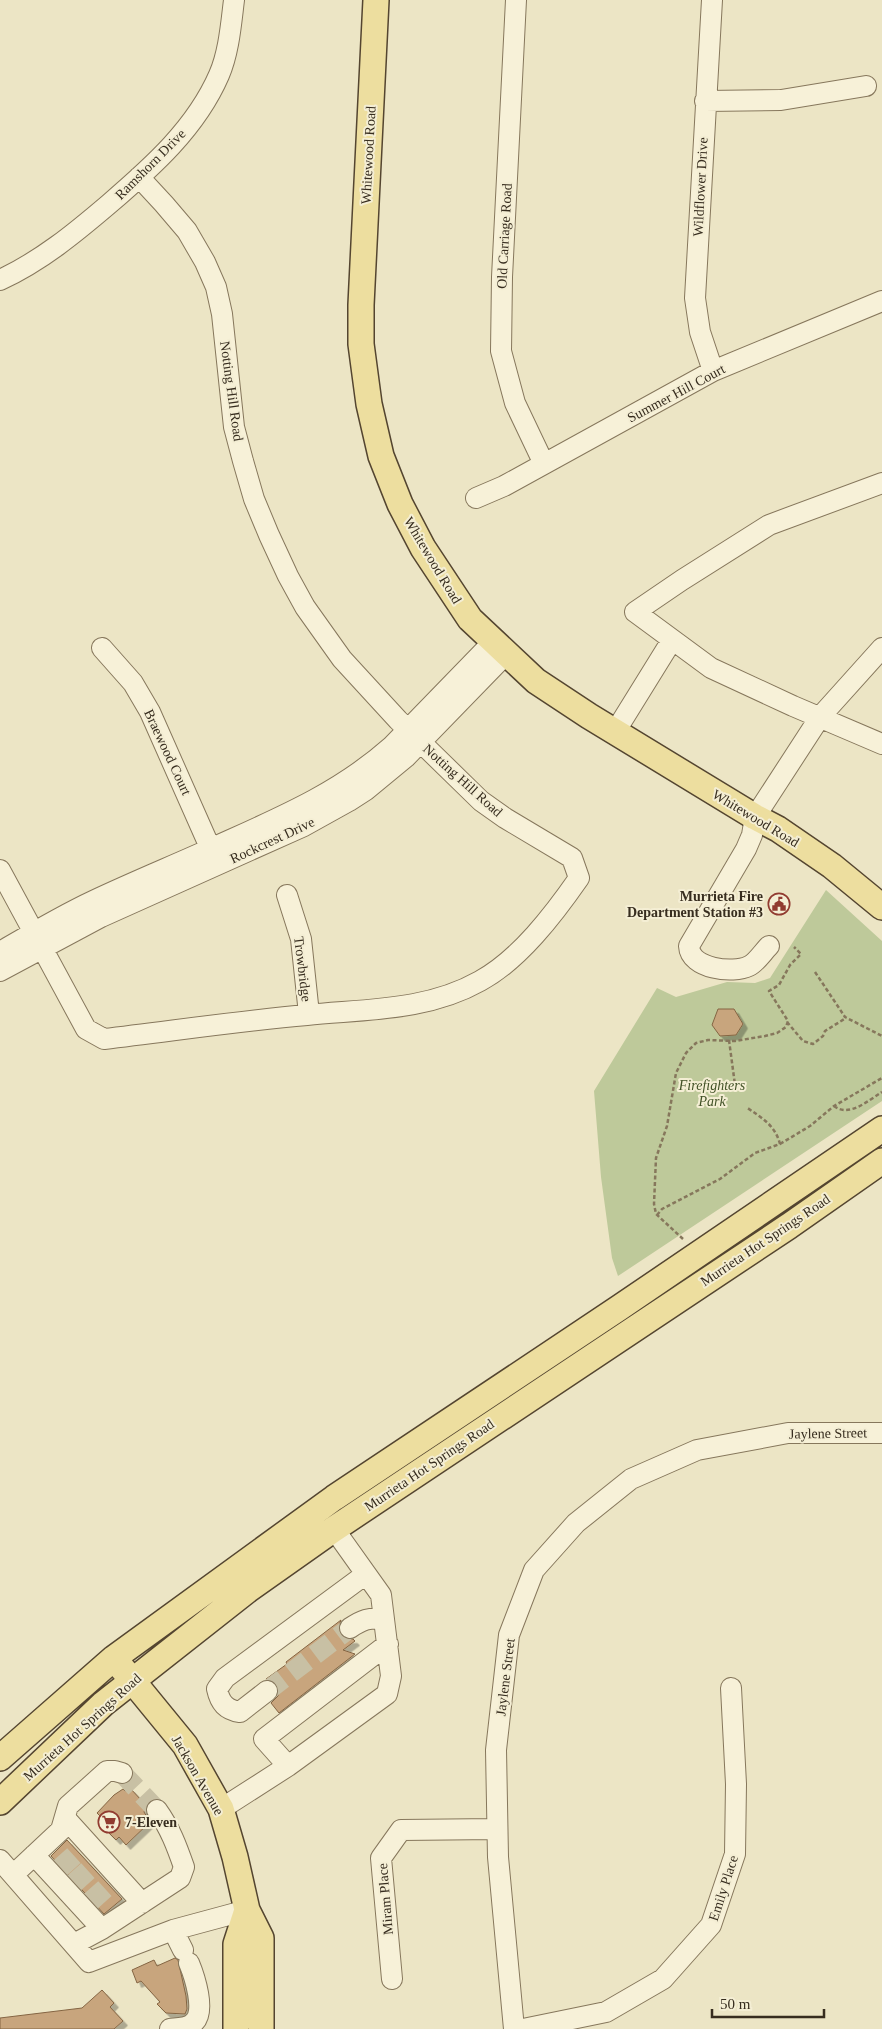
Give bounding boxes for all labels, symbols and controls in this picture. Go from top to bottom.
street label: Whitewood Road [358,106,379,205]
street label: Ramshorn Drive [112,126,189,203]
street label: Wildflower Drive [690,137,711,237]
street label: Old Carriage Road [494,183,515,289]
street label: Notting Hill Road [217,340,246,442]
street label: Summer Hill Court [625,361,728,425]
street label: Whitewood Road [401,514,464,606]
street label: Braewood Court [141,707,194,798]
street label: Notting Hill Road [420,741,505,820]
street label: Whitewood Road [710,787,802,850]
street label: Rockcrest Drive [228,814,317,867]
place label: Murrieta Fire Department Station #3 [627,889,763,920]
public building icon: Murrieta Fire Department Station #3 [767,892,791,916]
street label: Trowbridge [291,936,314,1003]
park label: Firefighters Park [678,1078,746,1109]
street label: Murrieta Hot Springs Road [698,1191,833,1289]
street label: Murrieta Hot Springs Road [362,1416,497,1514]
street label: Jaylene Street [789,1425,867,1442]
street label: Jaylene Street [493,1637,518,1717]
street label: Murrieta Hot Springs Road [21,1671,144,1784]
street label: Jackson Avenue [169,1733,226,1818]
supermarket icon: 7-Eleven [97,1810,121,1834]
place label: 7-Eleven [125,1815,177,1830]
street label: Emily Place [706,1853,741,1923]
street label: Miram Place [375,1862,396,1935]
scale bar [712,1986,824,2018]
text: 50 m [720,1996,751,2012]

